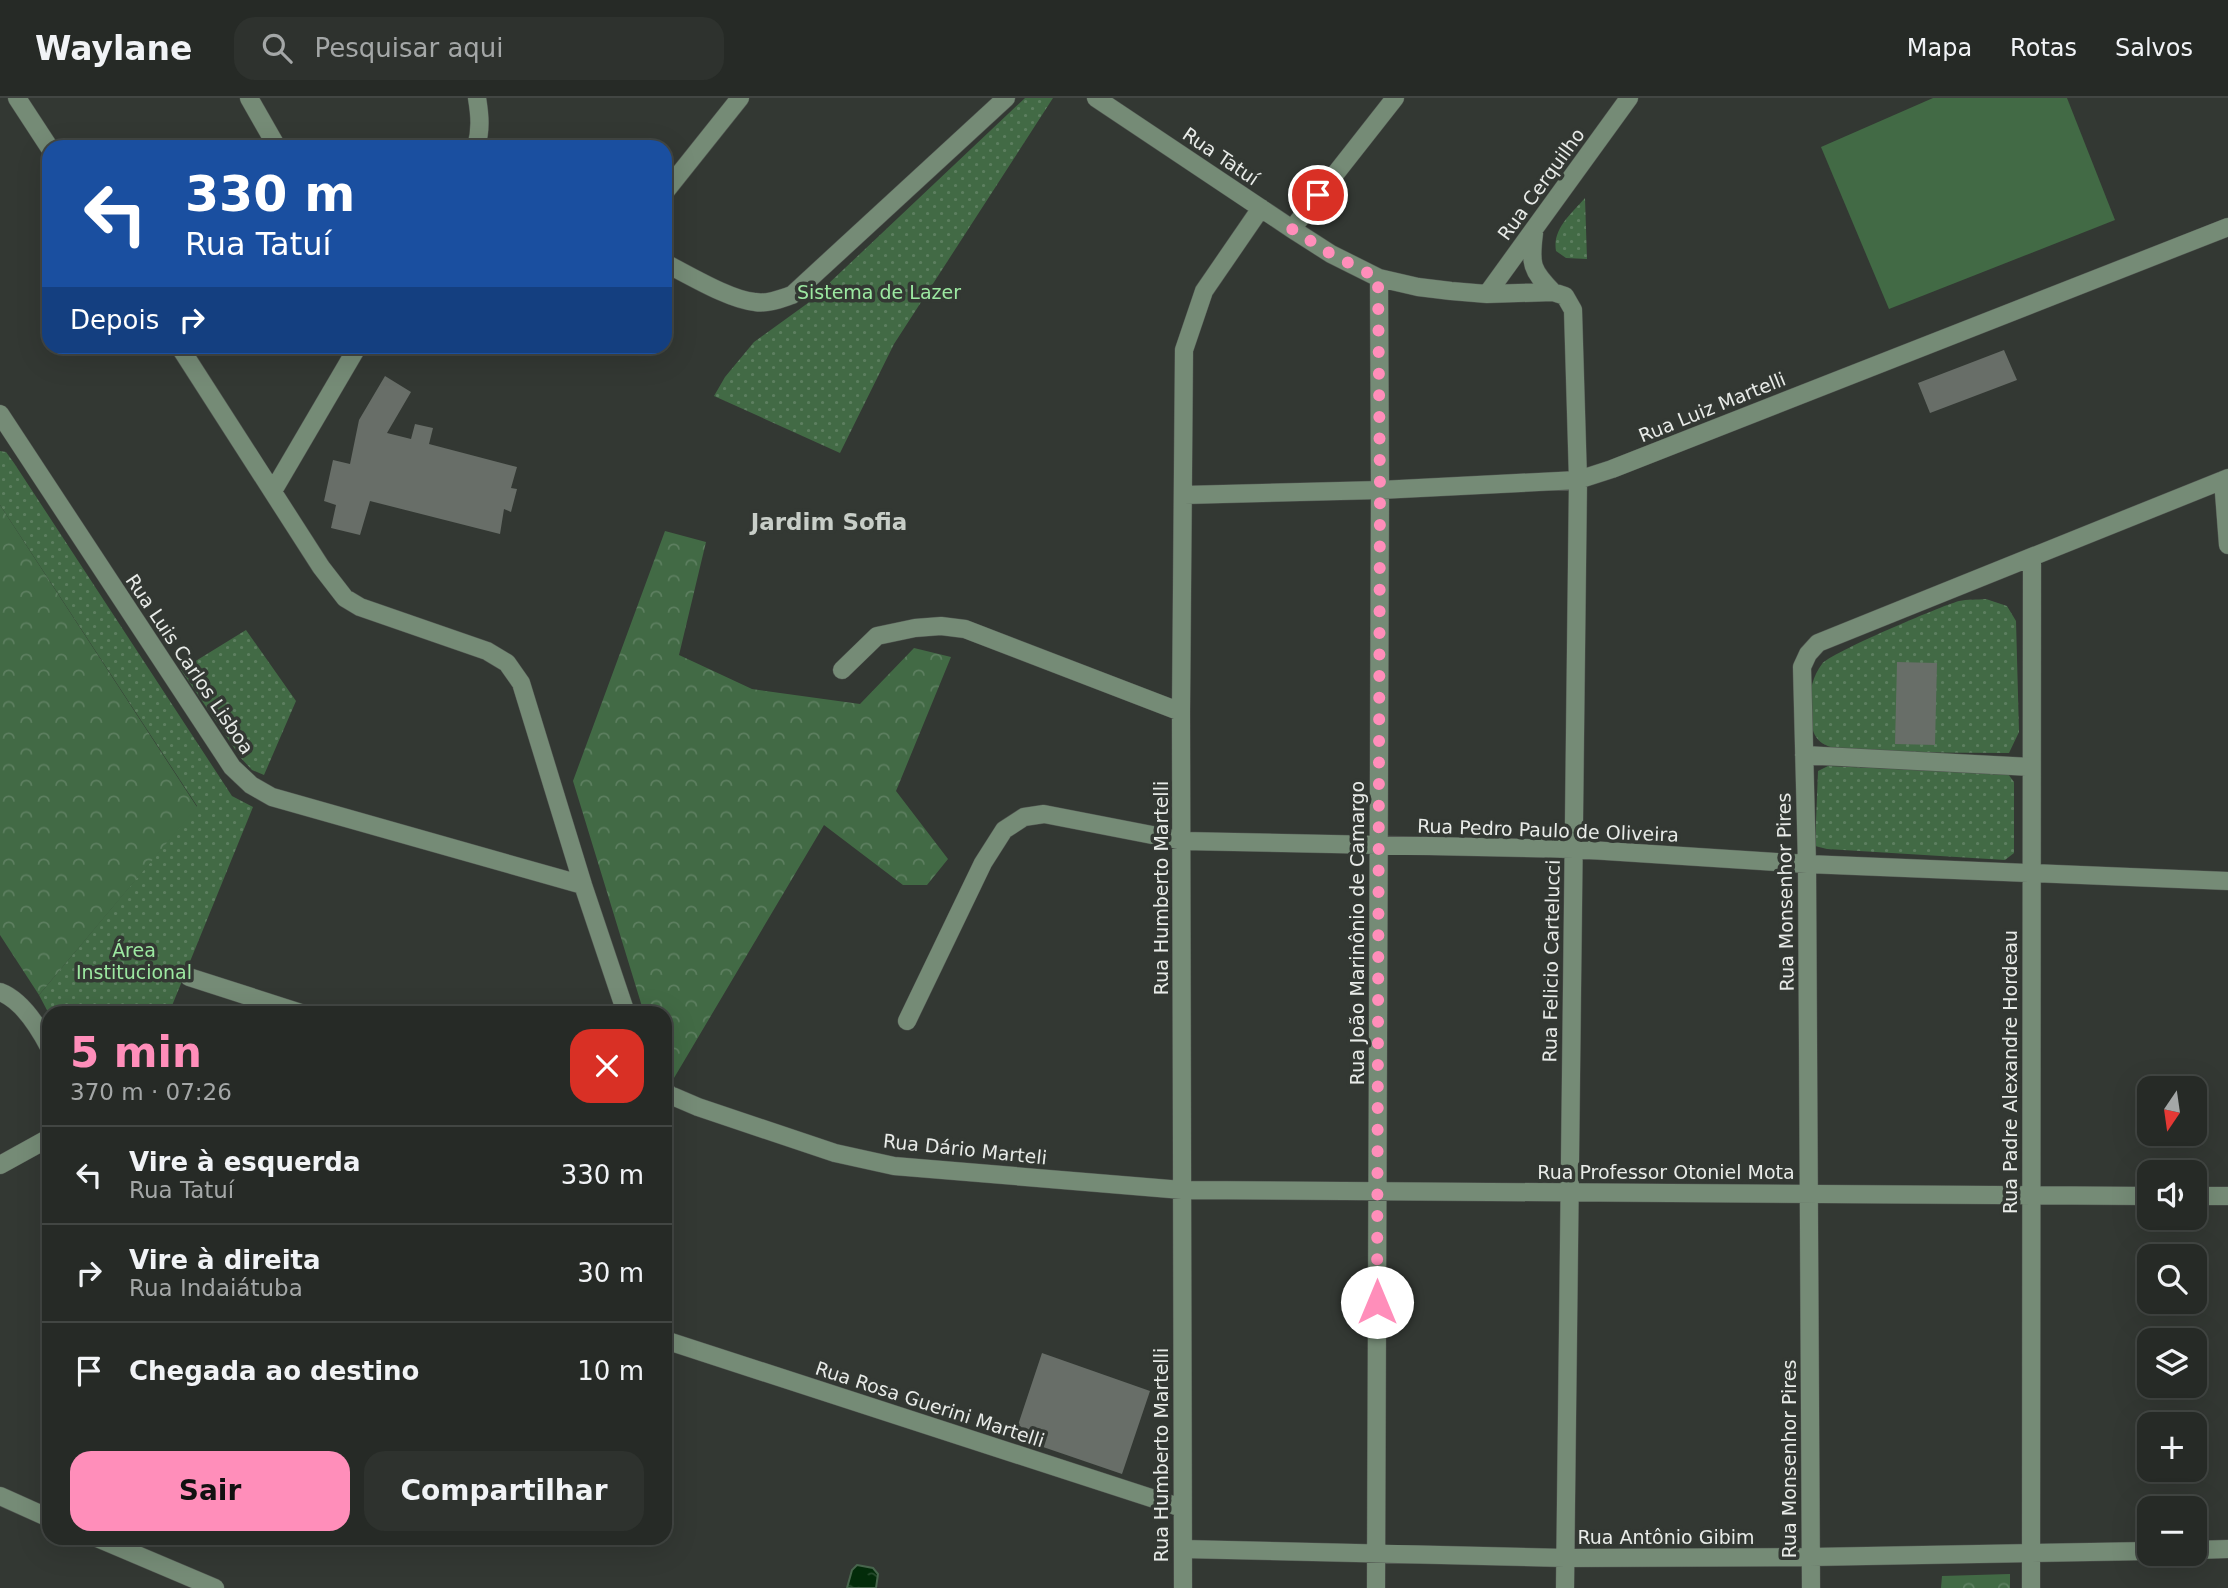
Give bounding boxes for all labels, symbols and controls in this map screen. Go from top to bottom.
search box [234,17,724,80]
text: Waylane [35,29,192,68]
icon: search [258,29,296,67]
text: Pesquisar aqui [314,33,504,63]
text: Mapa [1907,34,1972,62]
text: Rotas [2010,34,2077,62]
text: Salvos [2115,34,2193,62]
street label: Rua Tatuí [1179,123,1264,190]
street label: Rua Cerquilho [1493,124,1589,244]
pin [1288,165,1348,225]
text: 330 m [185,166,355,223]
icon: left [70,168,161,259]
icon: arrive [1299,176,1337,214]
text: Rua Tatuí [185,225,331,263]
park label: Sistema de Lazer [797,281,961,303]
icon: right [173,301,211,339]
text: Depois [70,305,159,335]
street label: Rua Luiz Martelli [1635,367,1789,447]
district label: Jardim Sofia [749,509,907,535]
street label: Rua Luis Carlos Lisboa [122,570,258,758]
street label: Rua Humberto Martelli [1150,781,1172,995]
street label: Rua João Marinônio de Camargo [1346,781,1368,1085]
street label: Rua Monsenhor Pires [1772,793,1798,991]
street label: Rua Pedro Paulo de Oliveira [1417,814,1679,846]
street label: Rua Felicio Cartelucci [1538,859,1564,1063]
street label: Rua Padre Alexandre Hordeau [1999,930,2021,1214]
park label: Área Institucional [76,939,192,983]
text: 5 min [70,1028,202,1077]
button: close [570,1029,644,1103]
north arrow [2137,1076,2207,1146]
map controls [2137,1076,2207,1566]
text: 370 m · 07:26 [70,1079,232,1105]
street label: Rua Dário Marteli [882,1129,1048,1169]
text: Vire à esquerda [129,1147,361,1177]
icon: left [70,1156,108,1194]
text: 330 m [561,1160,644,1190]
button: sound [2137,1160,2207,1230]
street label: Rua Professor Otoniel Mota [1537,1161,1795,1183]
text: Rua Tatuí [129,1177,234,1203]
button: search [2137,1244,2207,1314]
text: Vire à direita [129,1245,321,1275]
icon: right [70,1254,108,1292]
text: 30 m [577,1258,644,1288]
position arrow [1340,1265,1414,1339]
text: Rua Indaiátuba [129,1275,303,1301]
button: layers [2137,1328,2207,1398]
street label: Rua Humberto Martelli [1150,1348,1172,1562]
icon: arrive [70,1352,108,1390]
text: Chegada ao destino [129,1356,419,1386]
text: 10 m [577,1356,644,1386]
street label: Rua Rosa Guerini Martelli [813,1357,1047,1451]
street label: Rua Monsenhor Pires [1778,1360,1800,1558]
button: + [2137,1412,2207,1482]
button: Sair [70,1451,350,1531]
button: Compartilhar [364,1451,644,1531]
button: − [2137,1496,2207,1566]
street label: Rua Antônio Gibim [1577,1526,1755,1548]

